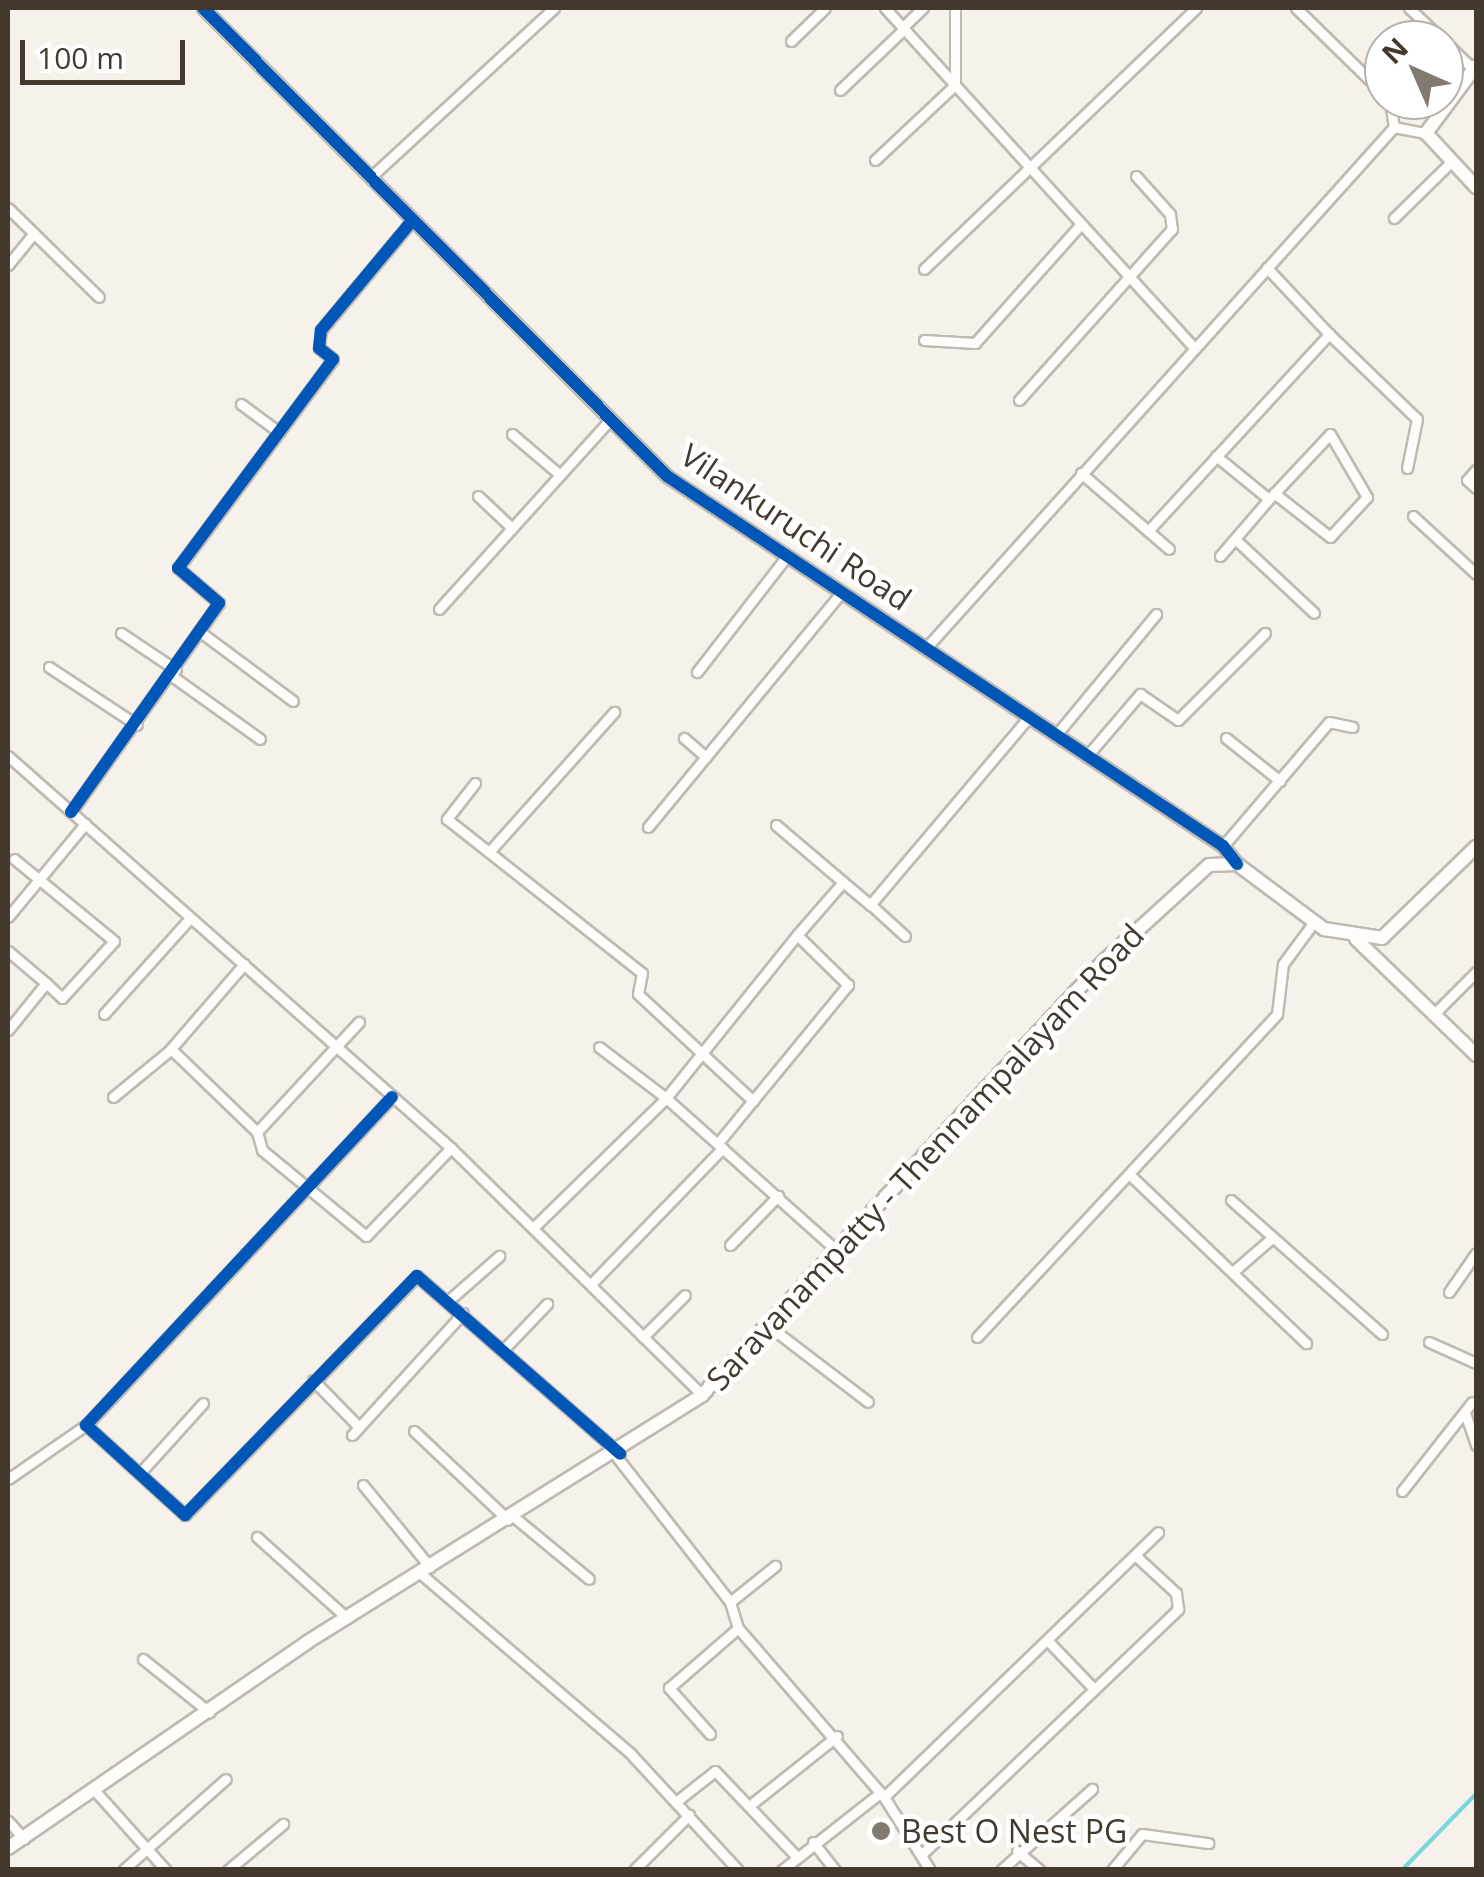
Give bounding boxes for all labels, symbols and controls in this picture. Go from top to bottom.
scale bar [25,20,190,82]
north arrow [1364,20,1464,120]
text: N [1373,29,1416,72]
text: 100 m [37,37,124,78]
street label: Vilankuruchi Road [674,436,918,618]
street label: Saravanampatty - Thennampalayam Road [698,916,1152,1398]
place label: Best O Nest PG [901,1812,1127,1850]
marker: Best O Nest PG [870,1820,892,1842]

